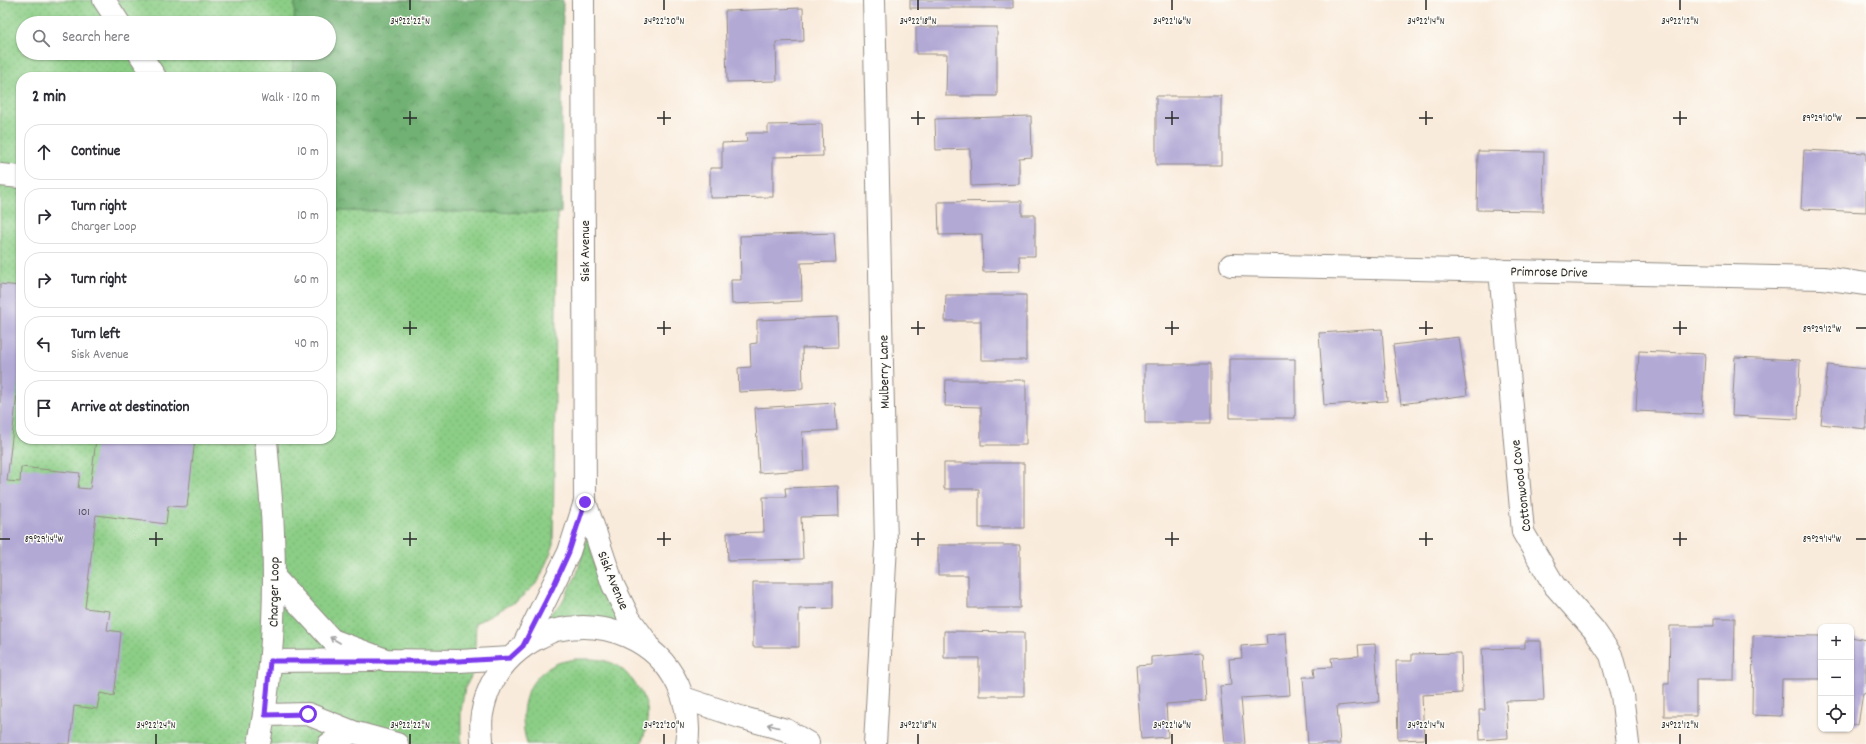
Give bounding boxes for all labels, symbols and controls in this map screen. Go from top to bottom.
text: 34°22'22"N [390,15,430,29]
text: 34°22'20"N [644,15,684,29]
text: 34°22'18"N [899,15,937,29]
text: 34°22'16"N [1153,15,1191,29]
text: 34°22'14"N [1407,15,1445,29]
text: 34°22'12"N [1661,15,1699,29]
search box [16,16,336,60]
icon: search [30,27,52,49]
text: Search here [62,27,130,49]
text: 2 min [32,86,66,110]
text: Walk · 120 m [262,89,320,108]
text: 89°29'10"W [1802,112,1842,126]
icon: ahead [33,141,55,163]
text: Continue [71,141,120,163]
text: 10 m [297,143,319,162]
text: Turn right [71,196,127,218]
icon: right [33,205,55,227]
text: 10 m [297,207,319,226]
text: Charger Loop [71,218,136,237]
street label: Sisk Avenue [576,220,596,282]
street label: Primrose Drive [1510,262,1588,284]
icon: right [33,269,55,291]
text: Turn right [71,269,127,291]
text: 60 m [294,271,319,290]
text: 89°29'12"W [1803,323,1842,337]
text: Turn left [71,324,120,346]
icon: left [33,333,55,355]
text: 40 m [295,335,319,354]
street label: Mulberry Lane [874,335,896,409]
text: Sisk Avenue [71,346,128,365]
icon: arrive [33,397,55,419]
text: Arrive at destination [71,397,189,419]
street label: Cottonwood Cove [1506,439,1538,533]
route end [576,493,594,511]
house number: 101 [78,504,90,521]
text: 89°29'14"W [25,533,63,547]
text: 89°29'14"W [1803,533,1841,547]
street label: Sisk Avenue [591,548,633,613]
street label: Charger Loop [264,557,286,627]
map controls [1818,624,1854,732]
button: + [1818,624,1854,660]
one-way arrow [329,636,341,643]
button: − [1818,660,1854,696]
button: locate [1818,696,1854,732]
route start [299,705,317,723]
text: 34°22'24"N [136,719,176,733]
text: 34°22'22"N [390,719,430,733]
text: 34°22'20"N [644,719,684,733]
text: 34°22'18"N [899,719,937,733]
text: 34°22'16"N [1153,719,1191,733]
text: 34°22'14"N [1407,719,1445,733]
text: 34°22'12"N [1661,719,1699,733]
one-way arrow [767,722,780,729]

